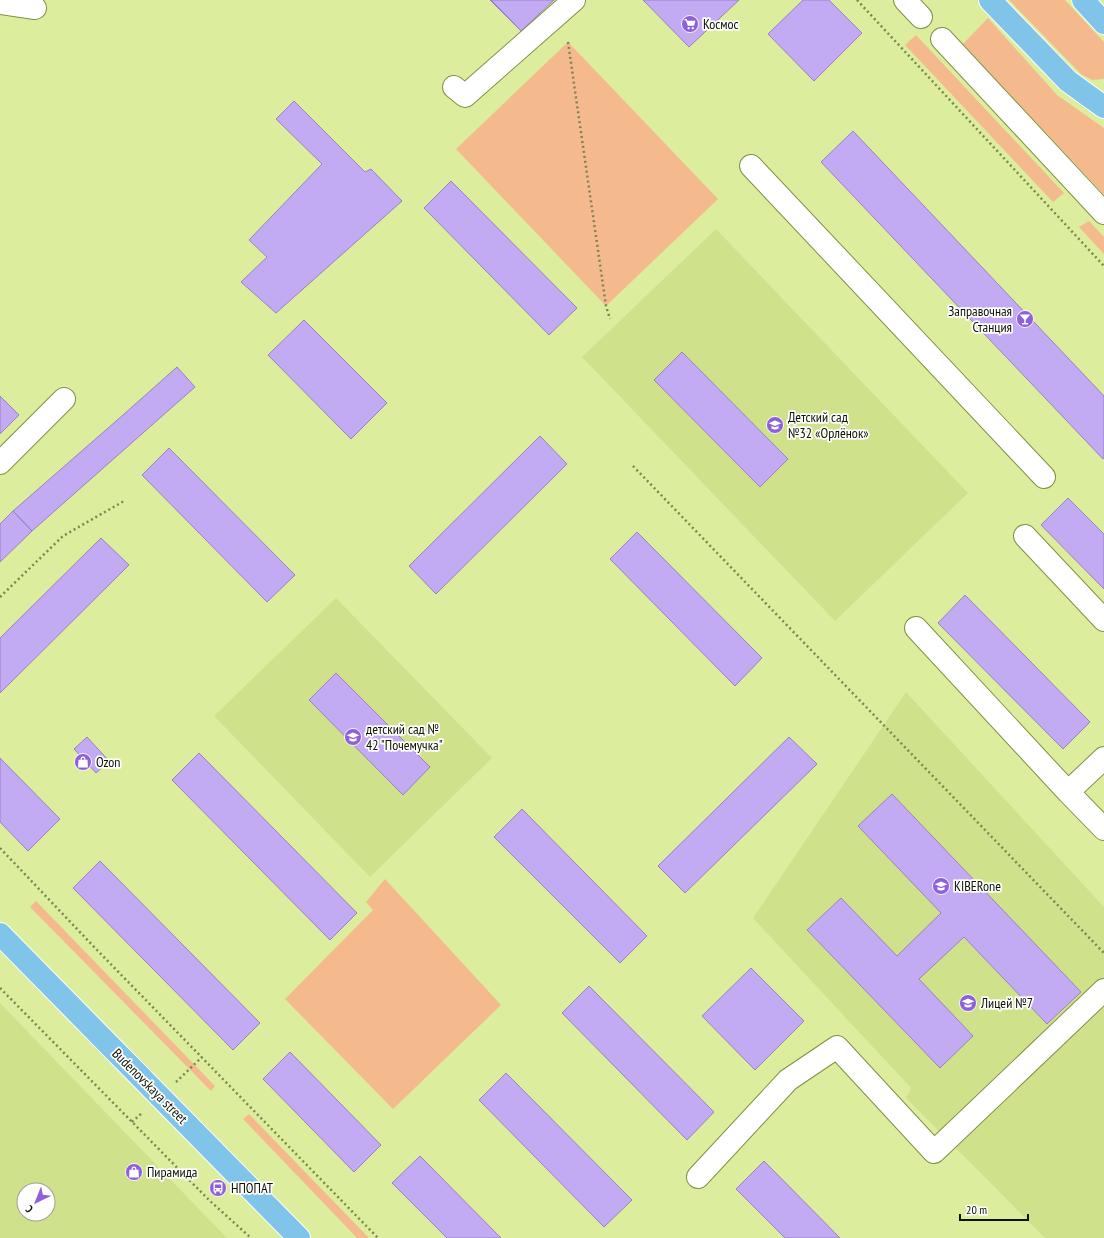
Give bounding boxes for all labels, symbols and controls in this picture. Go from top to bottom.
supermarket icon: Космос [680,14,700,34]
place label: Космос [703,15,739,33]
place label: Заправочная Станция [948,302,1012,336]
bar icon: Заправочная Станция [1015,309,1035,329]
place label: Детский сад №32 «Орлёнок» [788,408,869,442]
school or university icon: Детский сад №32 «Орлёнок» [765,415,785,435]
place label: детский сад № 42 "Почемучка" [366,720,443,754]
school or university icon: детский сад № 42 "Почемучка" [343,727,363,747]
shop icon: Ozon [73,752,93,772]
place label: Ozon [96,753,121,771]
school or university icon: KIBERone [931,876,951,896]
place label: KIBERone [954,877,1001,895]
school or university icon: Лицей №7 [958,993,978,1013]
place label: Лицей №7 [980,994,1033,1012]
street label: Budenovskaya street [109,1045,192,1128]
shop icon: Пирамида [124,1162,144,1182]
place label: Пирамида [147,1163,197,1181]
bus stop icon: НПОПАТ [208,1178,228,1198]
place label: НПОПАТ [231,1179,274,1197]
north arrow [16,1182,56,1222]
scale bar [960,1196,1028,1222]
text: С [23,1202,36,1216]
text: 20 m [966,1202,987,1217]

